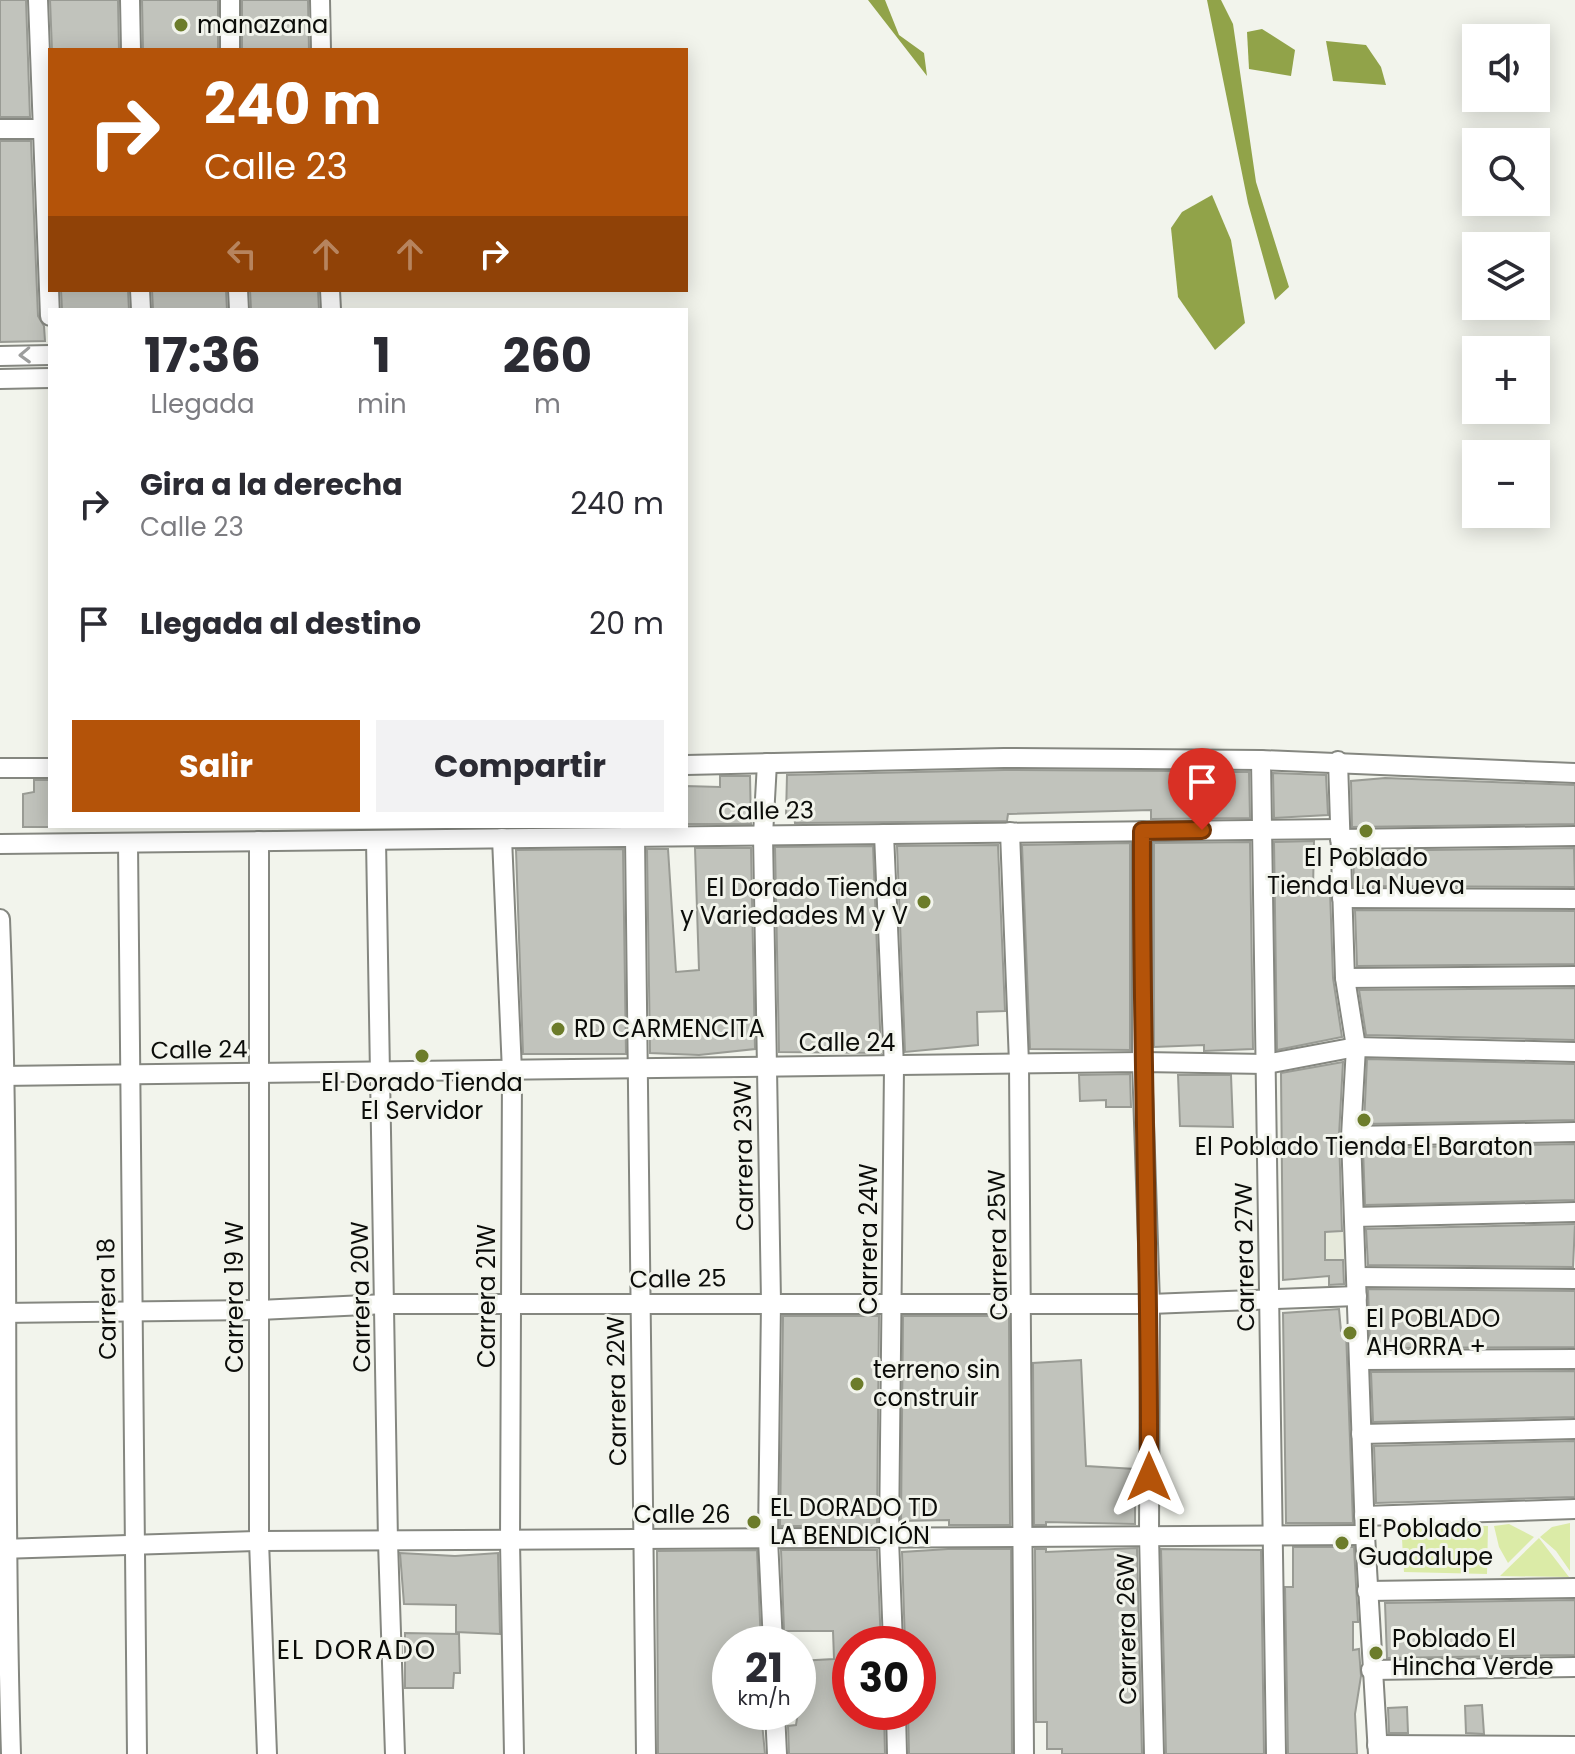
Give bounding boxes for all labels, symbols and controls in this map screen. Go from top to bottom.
place label: manazana [197,8,328,41]
marker: manazana [172,16,190,34]
map controls [1462,24,1550,528]
button: sound [1462,24,1550,112]
text: 240 m [204,65,382,144]
icon: right [72,80,176,184]
button: search [1462,128,1550,216]
text: Calle 23 [204,141,348,192]
icon: left [220,232,264,276]
icon: ahead [304,232,348,276]
icon: ahead [388,232,432,276]
icon: right [472,232,516,276]
button: layers [1462,232,1550,320]
text: 17:36 [144,322,261,389]
text: 1 [373,322,391,389]
text: 260 [503,322,592,389]
button: + [1462,336,1550,424]
one-way arrow [18,347,31,364]
text: Llegada [150,386,254,422]
text: min [357,386,407,422]
text: m [534,386,561,422]
button: − [1462,440,1550,528]
text: Gira a la derecha [140,463,403,506]
icon: right [72,482,116,526]
text: 240 m [570,482,664,525]
text: Calle 23 [140,509,244,545]
icon: arrive [72,602,116,646]
text: Llegada al destino [140,602,421,645]
text: 20 m [589,602,664,645]
button: Salir [72,720,360,812]
button: Compartir [376,720,664,812]
pin [1168,748,1236,830]
icon: arrive [1180,760,1224,804]
street label: Calle 23 [718,793,814,828]
marker: El Poblado Tienda La Nueva [1357,822,1375,840]
place label: El Poblado Tienda La Nueva [1267,841,1465,902]
place label: El Dorado Tienda y Variedades M y V [680,871,908,932]
marker: El Dorado Tienda y Variedades M y V [915,893,933,911]
place label: RD CARMENCITA [574,1012,765,1045]
marker: RD CARMENCITA [549,1020,567,1038]
street label: Calle 24 [799,1026,895,1059]
street label: Calle 24 [150,1032,248,1067]
marker: El Dorado Tienda El Servidor [413,1047,431,1065]
place label: El Dorado Tienda El Servidor [321,1066,523,1127]
street label: Carrera 23W [726,1080,761,1232]
marker: El Poblado Tienda El Baraton [1355,1111,1373,1129]
place label: El Poblado Tienda El Baraton [1195,1130,1533,1163]
street label: Carrera 24W [852,1163,885,1315]
street label: Carrera 25W [980,1169,1015,1321]
street label: Carrera 27W [1227,1182,1262,1332]
street label: Carrera 19 W [218,1221,251,1373]
street label: Carrera 20W [343,1221,378,1373]
street label: Carrera 21W [470,1224,503,1368]
street label: Carrera 18 [89,1238,124,1360]
street label: Calle 25 [629,1261,727,1296]
place label: El POBLADO AHORRA + [1366,1302,1500,1363]
street label: Carrera 22W [599,1316,634,1466]
marker: El POBLADO AHORRA + [1341,1324,1359,1342]
place label: terreno sin construir [873,1353,1000,1414]
marker: terreno sin construir [848,1375,866,1393]
position arrow [1107,1435,1191,1519]
place label: EL DORADO TD LA BENDICIÓN [770,1491,938,1552]
street label: Calle 26 [634,1498,730,1531]
place label: El Poblado Guadalupe [1358,1512,1493,1573]
marker: EL DORADO TD LA BENDICIÓN [745,1513,763,1531]
marker: El Poblado Guadalupe [1333,1534,1351,1552]
street label: Carrera 26W [1109,1553,1144,1705]
place label: Poblado El Hincha Verde [1392,1622,1554,1683]
speed limit sign: 30 [832,1626,936,1730]
district label: EL DORADO [277,1632,437,1668]
text: 21 [745,1640,783,1696]
marker: Poblado El Hincha Verde [1367,1644,1385,1662]
text: km/h [737,1684,791,1712]

